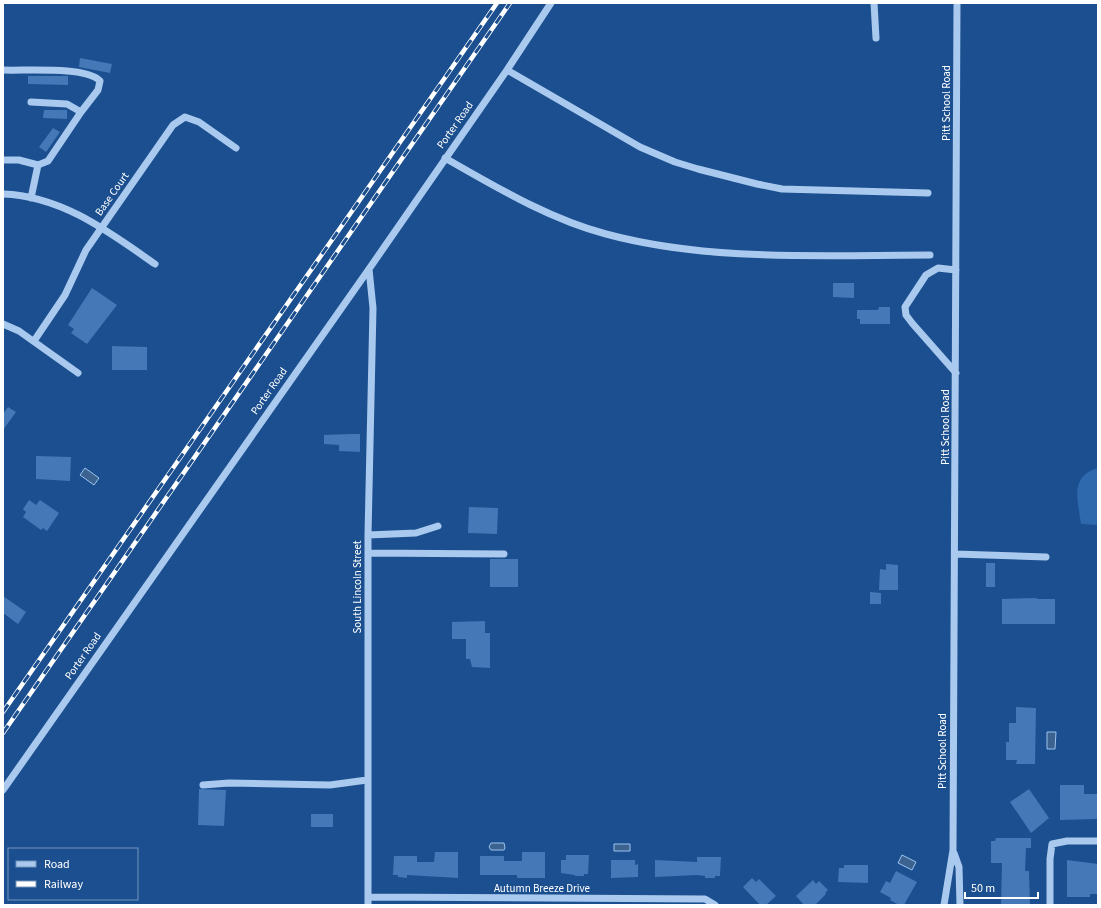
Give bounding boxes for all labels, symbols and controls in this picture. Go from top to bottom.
street label: Pitt School Road [939,65,954,141]
street label: Porter Road [433,98,477,152]
street label: Base Court [92,169,133,219]
street label: Porter Road [247,364,291,418]
street label: Pitt School Road [938,389,953,465]
street label: South Lincoln Street [350,540,365,634]
street label: Porter Road [61,629,105,683]
street label: Pitt School Road [935,713,950,789]
legend [8,848,138,900]
text: Road [44,856,70,873]
scale bar [965,874,1038,900]
text: Railway [44,876,83,893]
text: 50 m [971,880,995,897]
street label: Autumn Breeze Drive [494,881,591,896]

